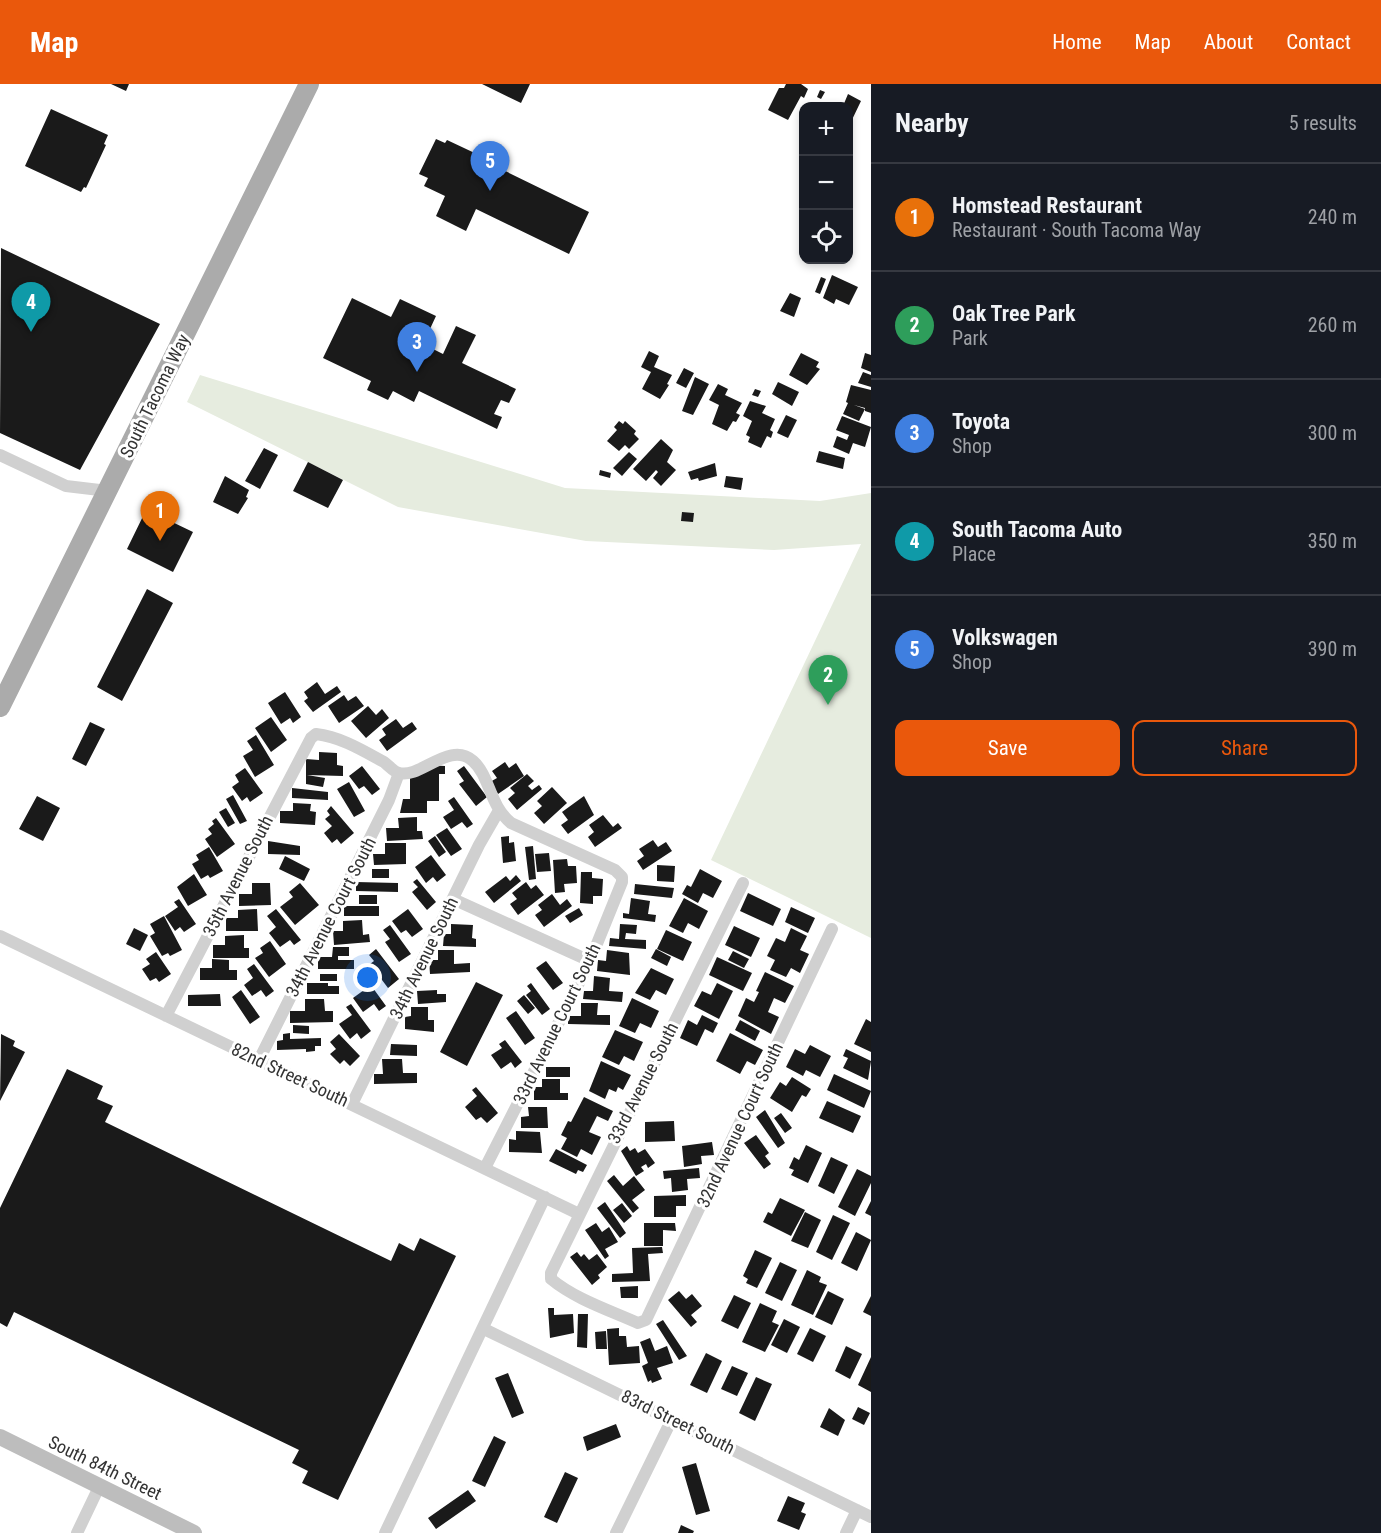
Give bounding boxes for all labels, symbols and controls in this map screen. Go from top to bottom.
text: Map [30,26,78,59]
text: Home [1052,30,1102,54]
text: Map [1135,30,1171,54]
text: About [1204,30,1253,54]
text: Contact [1286,30,1351,54]
map controls [799,102,853,264]
button: + [799,102,853,156]
text: Nearby [895,108,969,138]
text: 5 results [1289,111,1357,135]
pin: 5 [470,141,510,191]
button: − [799,156,853,210]
text: Homstead Restaurant [952,193,1142,218]
text: 1 [909,205,920,229]
text: 240 m [1308,205,1357,229]
button: locate [799,210,853,264]
text: Restaurant · South Tacoma Way [952,218,1201,242]
pin: 4 [12,282,51,332]
text: Oak Tree Park [952,301,1076,326]
text: 2 [909,313,920,337]
text: 260 m [1308,313,1357,337]
pin: 3 [398,322,436,372]
text: Park [952,326,988,350]
street label: South Tacoma Way [116,330,194,461]
text: Toyota [952,409,1010,434]
text: 3 [909,421,920,445]
text: 300 m [1308,421,1357,445]
text: Shop [952,434,992,458]
pin: 1 [140,492,180,541]
text: South Tacoma Auto [952,517,1122,542]
text: 4 [909,529,920,553]
text: 350 m [1308,529,1357,553]
text: Place [952,542,996,566]
text: Volkswagen [952,625,1058,650]
text: 5 [909,637,920,661]
text: 390 m [1308,637,1357,661]
text: Shop [952,650,992,674]
pin: 2 [808,656,848,705]
button: Save [895,720,1120,776]
button: Share [1132,720,1357,776]
street label: 35th Avenue South [198,812,277,940]
street label: 34th Avenue Court South [281,833,380,1000]
street label: 34th Avenue South [385,893,462,1022]
street label: 33rd Avenue Court South [508,940,605,1108]
your location [353,963,382,992]
street label: 33rd Avenue South [603,1019,682,1147]
street label: 82nd Street South [228,1038,352,1111]
street label: 32nd Avenue Court South [692,1039,787,1211]
street label: 83rd Street South [618,1385,738,1458]
street label: South 84th Street [45,1431,165,1504]

